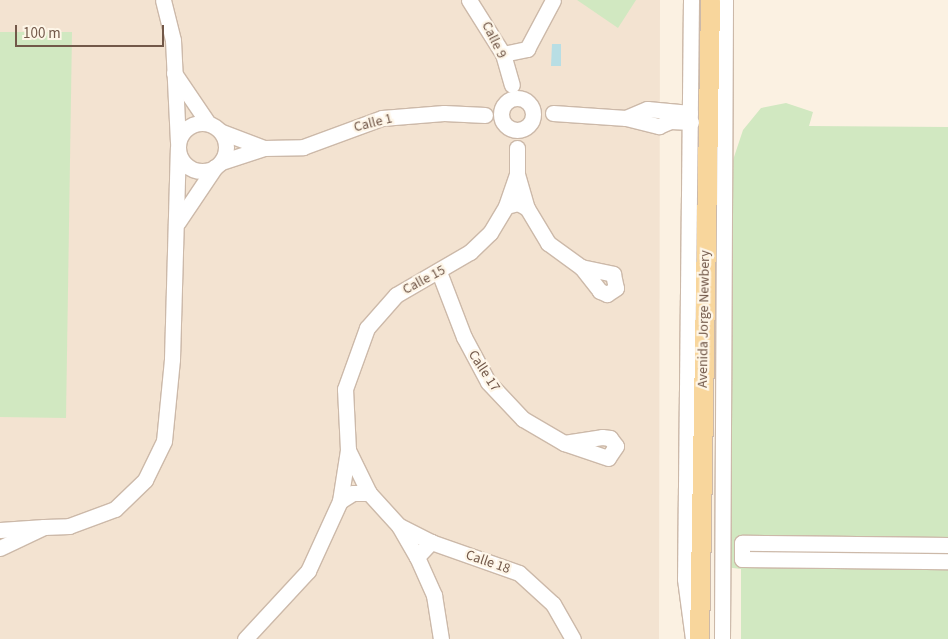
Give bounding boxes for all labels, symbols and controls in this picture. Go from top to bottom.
scale bar [18,15,166,47]
street label: Calle 9 [478,19,510,61]
text: 100 m [23,23,61,44]
street label: Calle 1 [352,110,394,136]
street label: Avenida Jorge Newbery [694,250,714,388]
street label: Calle 15 [400,262,448,298]
street label: Calle 17 [464,347,504,395]
street label: Calle 18 [464,547,512,577]

